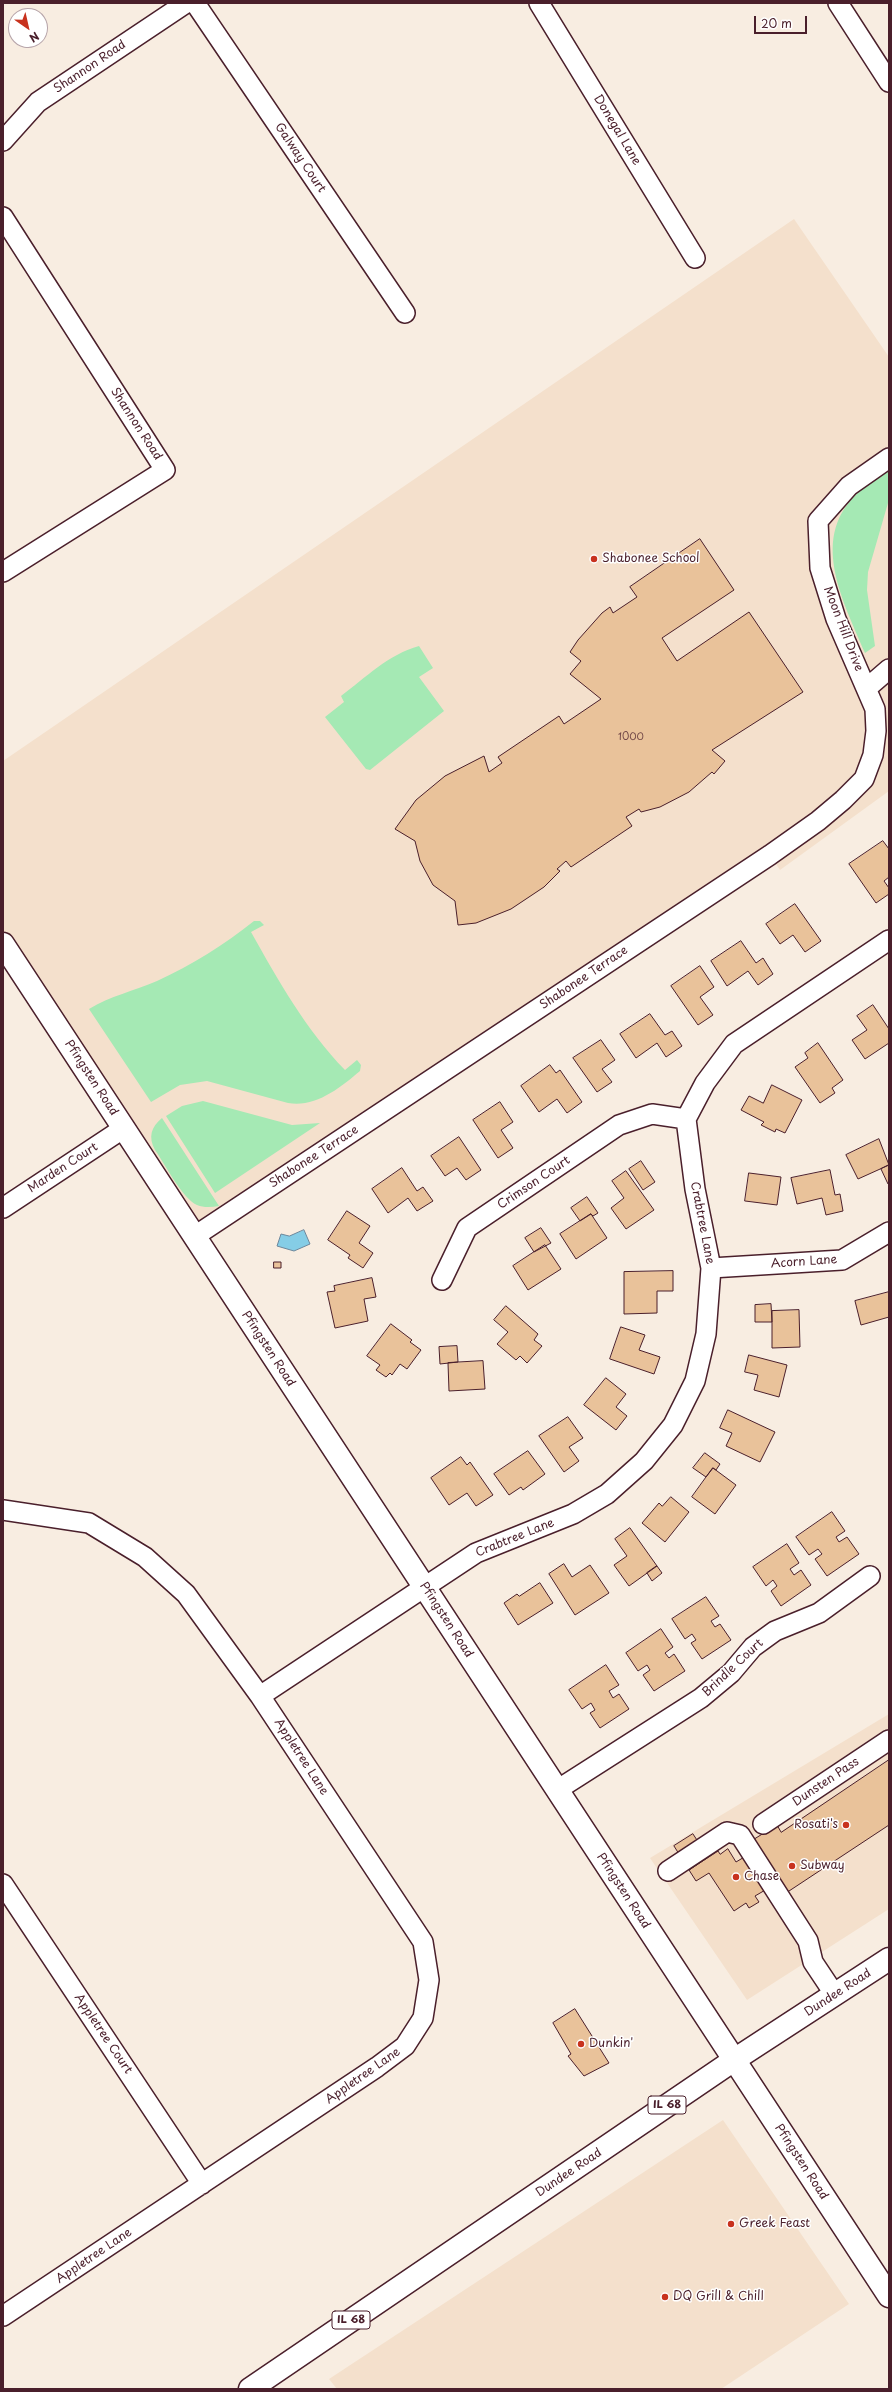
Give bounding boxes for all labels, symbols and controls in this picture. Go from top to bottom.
north arrow [8,8,48,48]
scale bar [756,8,809,34]
text: 20 m [761,14,792,32]
text: N [26,28,43,47]
street label: Shannon Road [51,38,129,96]
street label: Donegal Lane [590,92,644,168]
street label: Galway Court [271,120,329,196]
street label: Shannon Road [107,385,165,463]
place label: Shabonee School [602,552,700,566]
marker: Shabonee School [589,554,599,564]
street label: Moon Hill Drive [820,585,866,673]
house number: 1000 [618,731,644,743]
street label: Shabonee Terrace [537,943,631,1013]
street label: Pfingsten Road [61,1038,121,1118]
street label: Shabonee Terrace [267,1123,361,1191]
street label: Marden Court [25,1140,101,1196]
street label: Crimson Court [495,1153,573,1213]
street label: Crabtree Lane [687,1180,717,1266]
street label: Acorn Lane [770,1252,838,1272]
street label: Pfingsten Road [238,1309,298,1389]
street label: Crabtree Lane [473,1516,557,1560]
street label: Pfingsten Road [416,1580,476,1660]
street label: Brindle Court [700,1636,766,1700]
street label: Appletree Lane [271,1716,331,1798]
street label: Dunsten Pass [790,1755,862,1809]
place label: Rosati's [794,1818,838,1832]
marker: Rosati's [841,1820,851,1830]
street label: Pfingsten Road [593,1851,653,1931]
place label: Subway [800,1859,845,1873]
marker: Subway [787,1861,797,1871]
place label: Chase [744,1870,779,1884]
marker: Chase [731,1872,741,1882]
street label: Dundee Road [802,1966,874,2020]
street label: Appletree Court [71,1991,135,2077]
place label: Dunkin' [589,2037,633,2051]
marker: Dunkin' [576,2039,586,2049]
street label: Appletree Lane [323,2045,403,2107]
road number: IL 68 [648,2096,686,2114]
street label: Pfingsten Road [771,2122,831,2202]
street label: Dundee Road [533,2146,605,2200]
place label: Greek Feast [739,2217,810,2231]
marker: Greek Feast [726,2219,736,2229]
street label: Appletree Lane [53,2225,135,2287]
place label: DQ Grill & Chill [673,2290,764,2304]
marker: DQ Grill & Chill [660,2292,670,2302]
road number: IL 68 [332,2311,370,2329]

